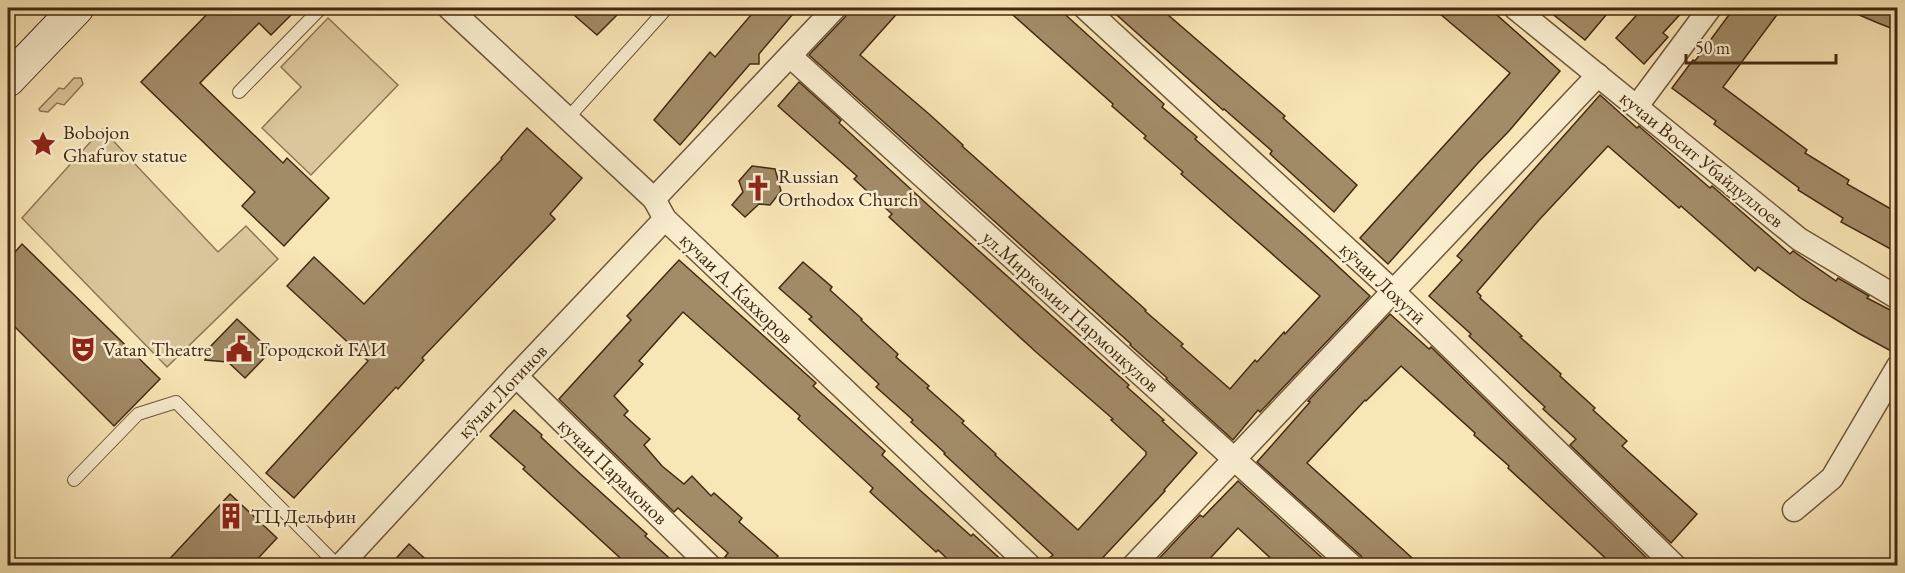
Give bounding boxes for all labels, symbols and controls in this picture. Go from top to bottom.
scale bar [1686,27,1836,65]
text: 50 m [1695,36,1730,59]
street label: кучаи Восит Убайдуллоев [1615,85,1789,233]
place label: Bobojon Ghafurov statue [63,119,187,168]
place icon: Bobojon Ghafurov statue [28,129,58,159]
place label: Russian Orthodox Church [778,163,919,212]
church icon: Russian Orthodox Church [743,173,773,203]
street label: ул.Миркомил Пармонкулов [977,224,1165,398]
street label: кучаи А. Каххоров [674,227,800,349]
street label: кӯчаи Лохутӣ [1334,236,1432,330]
theatre icon: Vatan Theatre [68,334,98,364]
public building icon: Городской ГАИ [224,334,254,364]
place label: Vatan Theatre [103,336,212,362]
place label: Городской ГАИ [259,336,386,362]
street label: кӯчаи Логинов [451,338,553,444]
street label: кучаи Парамонов [552,412,674,530]
building icon: ТЦ Дельфин [216,501,246,531]
place label: ТЦ Дельфин [251,503,356,529]

